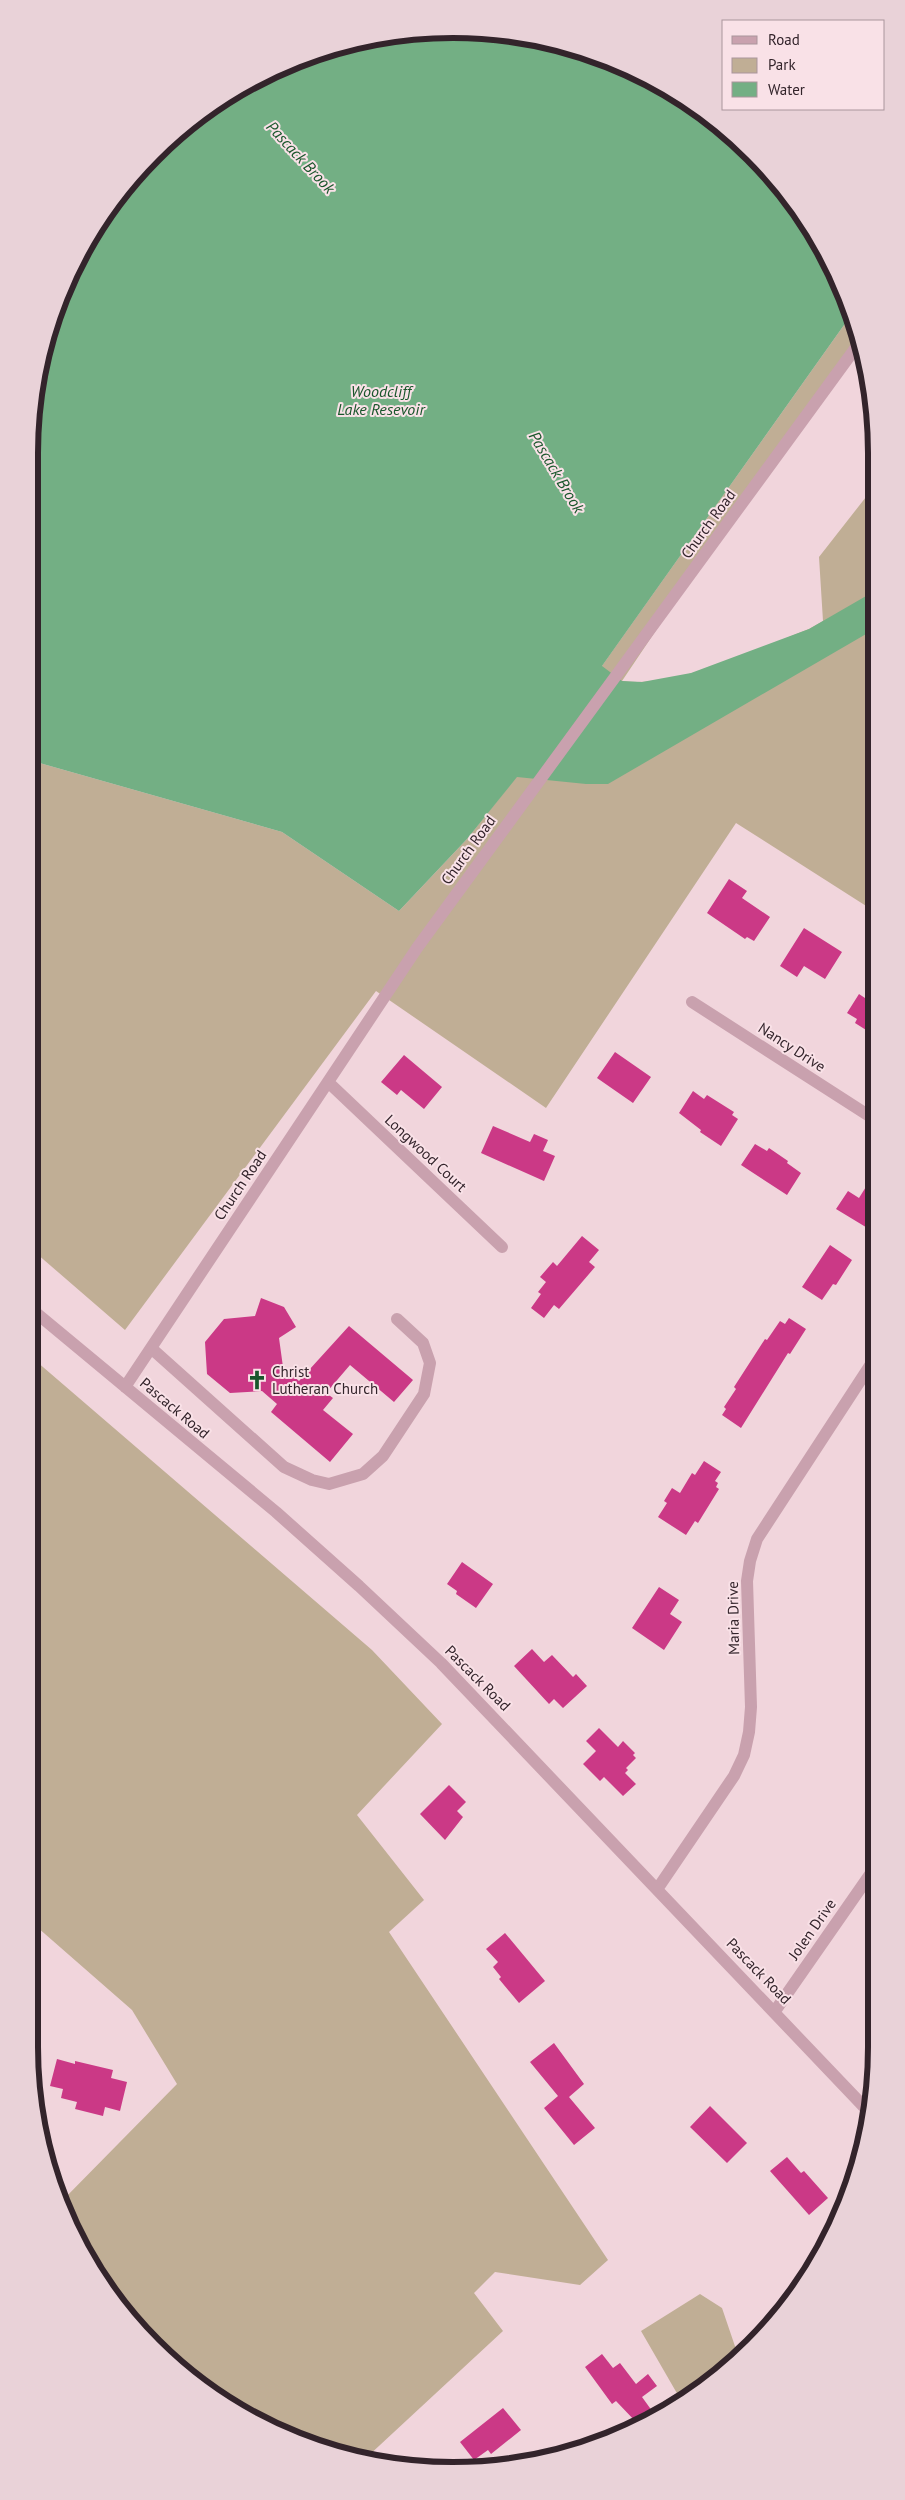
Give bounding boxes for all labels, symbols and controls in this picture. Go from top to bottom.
legend [722,20,885,110]
text: Road [768,30,800,49]
text: Park [768,55,796,74]
text: Water [768,80,805,99]
water label: Pascack Brook [262,117,340,198]
water label: Woodcliff Lake Resevoir [337,381,426,419]
water label: Pascack Brook [525,428,590,517]
street label: Church Road [677,486,739,562]
street label: Church Road [437,812,499,888]
street label: Nancy Drive [755,1018,829,1076]
street label: Longwood Court [381,1110,471,1196]
street label: Church Road [210,1146,270,1224]
place label: Christ Lutheran Church [272,1362,378,1398]
church icon: Christ Lutheran Church [246,1369,268,1391]
street label: Pascack Road [136,1373,214,1443]
street label: Maria Drive [723,1581,743,1655]
street label: Pascack Road [441,1641,515,1715]
street label: Jolen Drive [784,1895,840,1964]
street label: Pascack Road [723,1934,795,2008]

